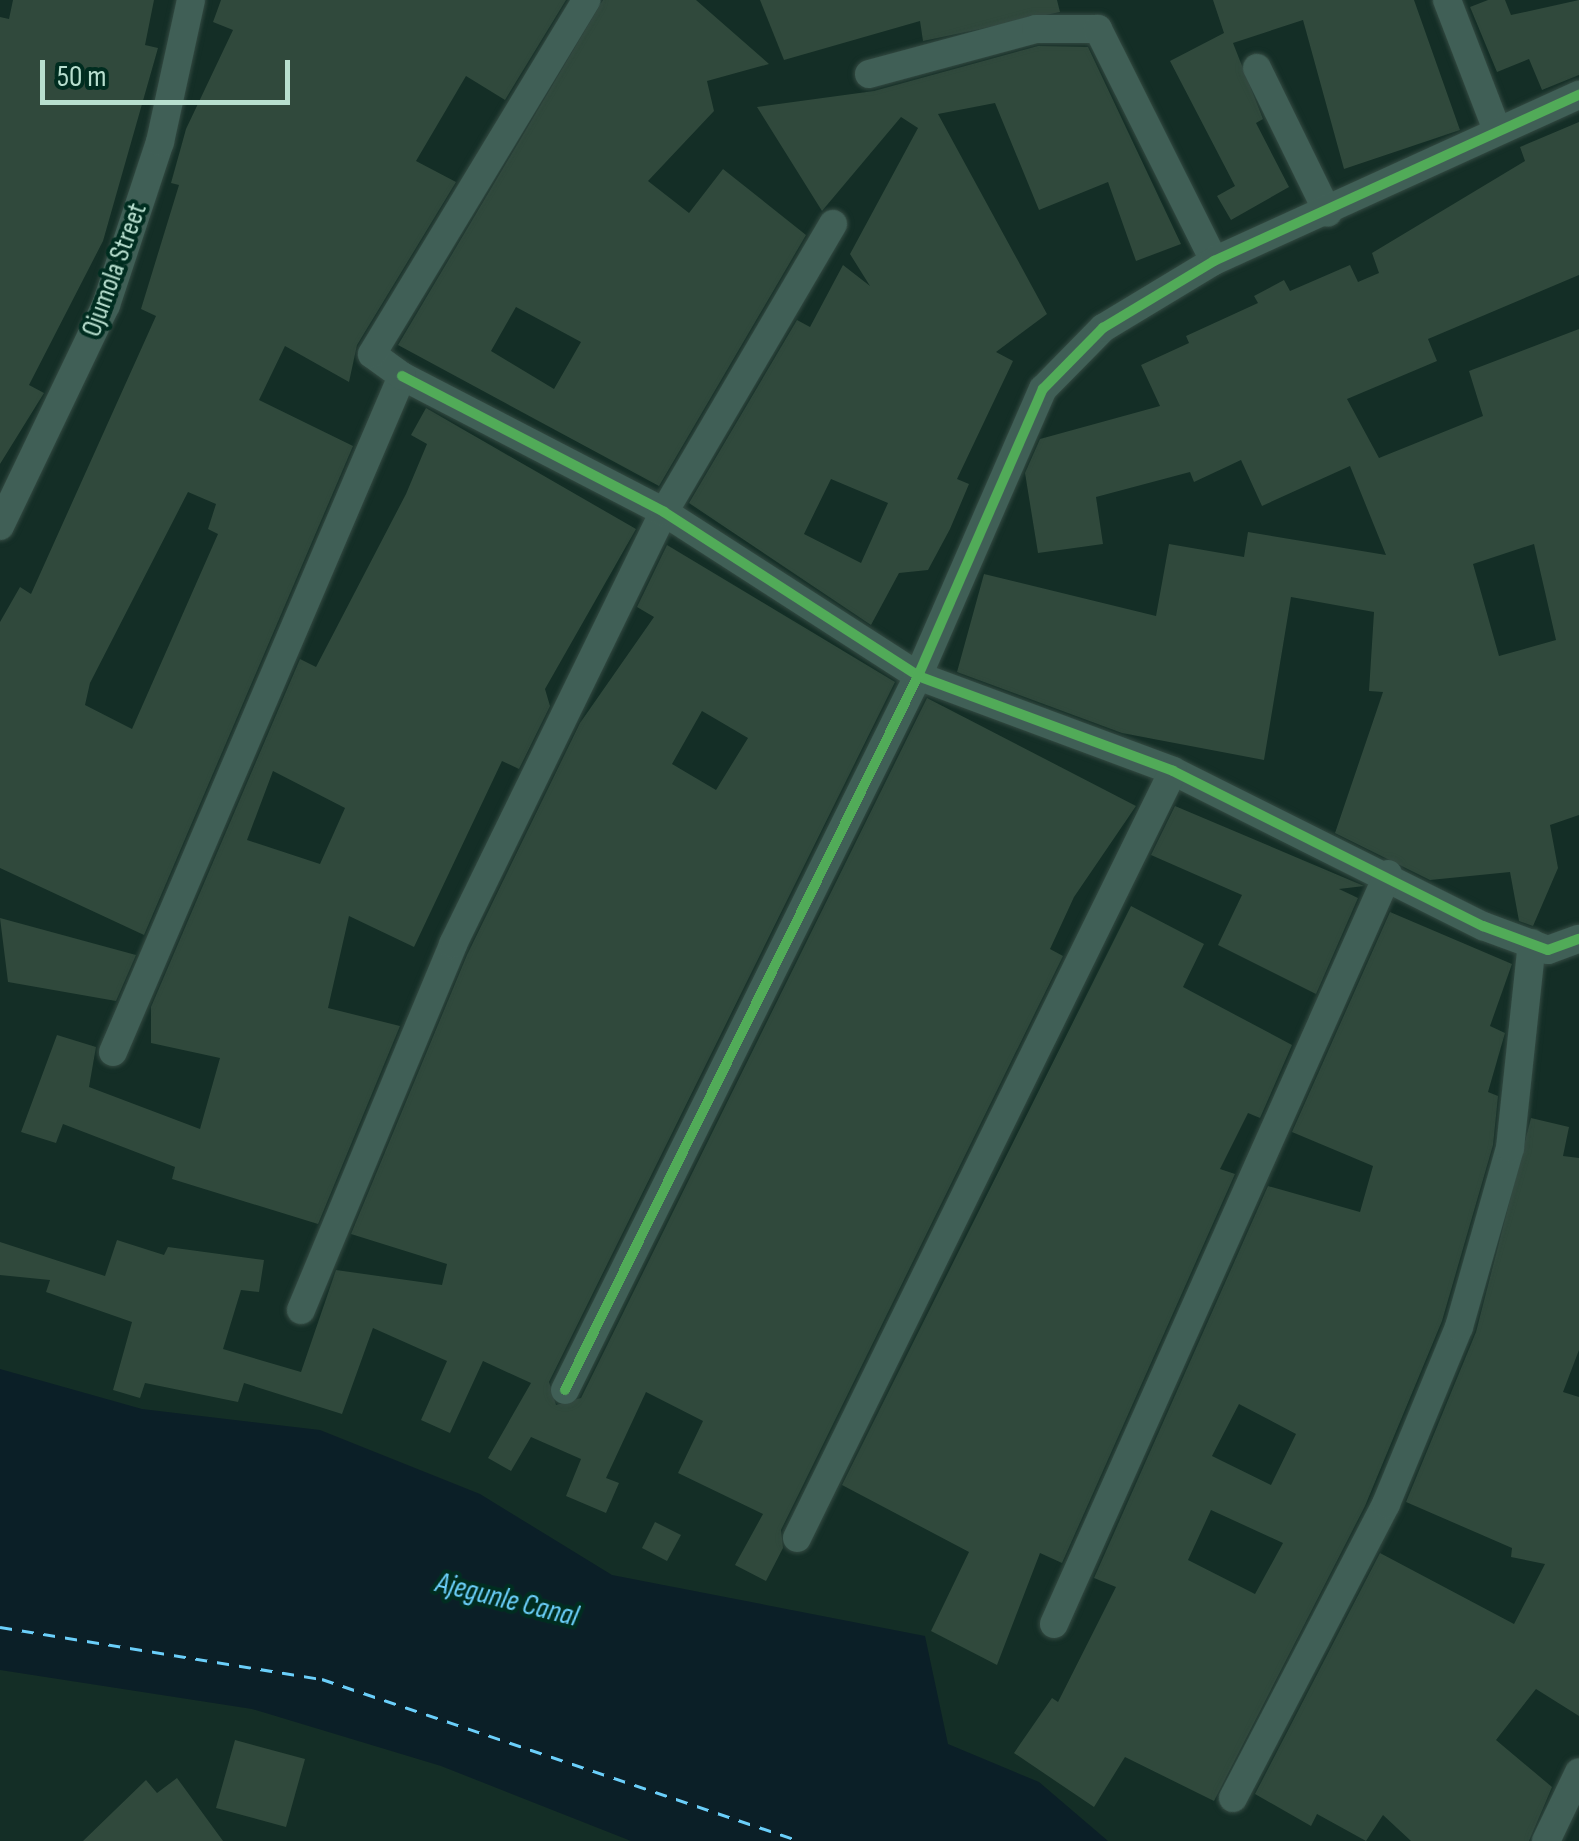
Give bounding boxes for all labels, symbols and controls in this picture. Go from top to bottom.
scale bar [45,40,295,102]
text: 50 m [57,59,106,95]
street label: Ojumola Street [75,199,155,341]
water label: Ajegunle Canal [432,1565,582,1635]

